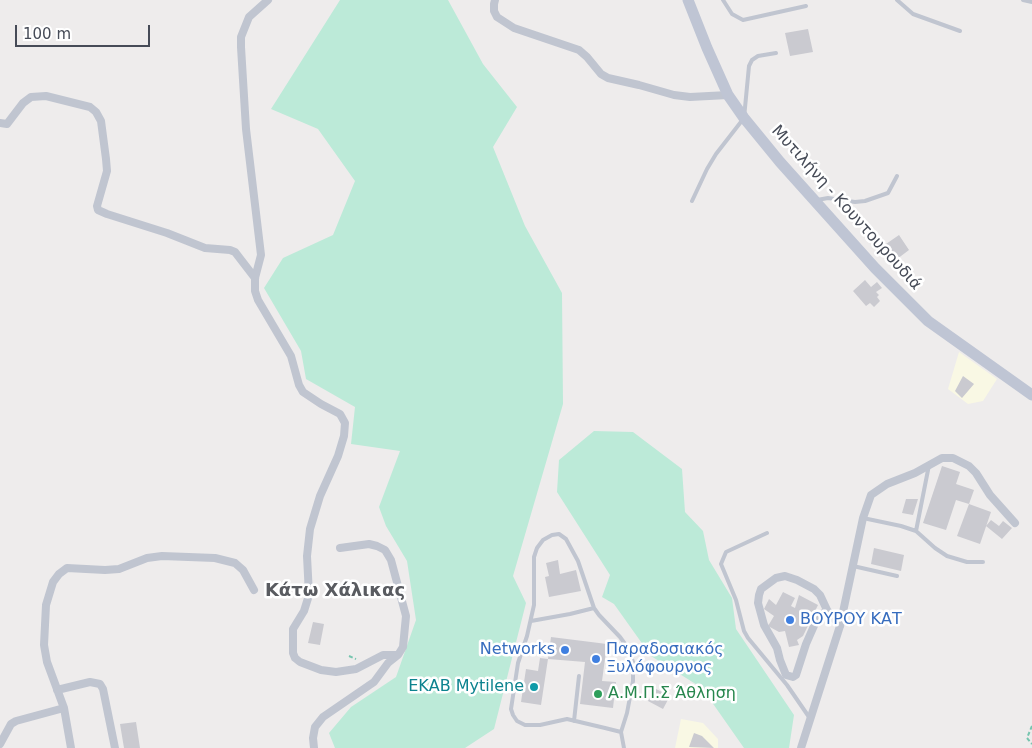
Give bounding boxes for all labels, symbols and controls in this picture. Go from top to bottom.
scale bar [18,15,152,47]
text: 100 m [23,25,71,43]
street label: Μυτιλήνη - Κουντουρουδιά [767,122,925,294]
district label: Κάτω Χάλικας [265,580,405,602]
place label: ΒΟΥΡΟΥ ΚΑΤ [800,610,902,630]
marker: ΒΟΥΡΟΥ ΚΑΤ [784,614,796,626]
place label: Networks [480,640,555,660]
place label: Παραδοσιακός Ξυλόφουρνος [606,640,724,678]
marker: Networks [559,644,571,656]
marker: Παραδοσιακός Ξυλόφουρνος [590,653,602,665]
place label: ΕΚΑΒ Mytilene [408,677,524,697]
marker: ΕΚΑΒ Mytilene [528,681,540,693]
place label: Α.Μ.Π.Σ Άθληση [608,684,736,704]
marker: Α.Μ.Π.Σ Άθληση [592,688,604,700]

